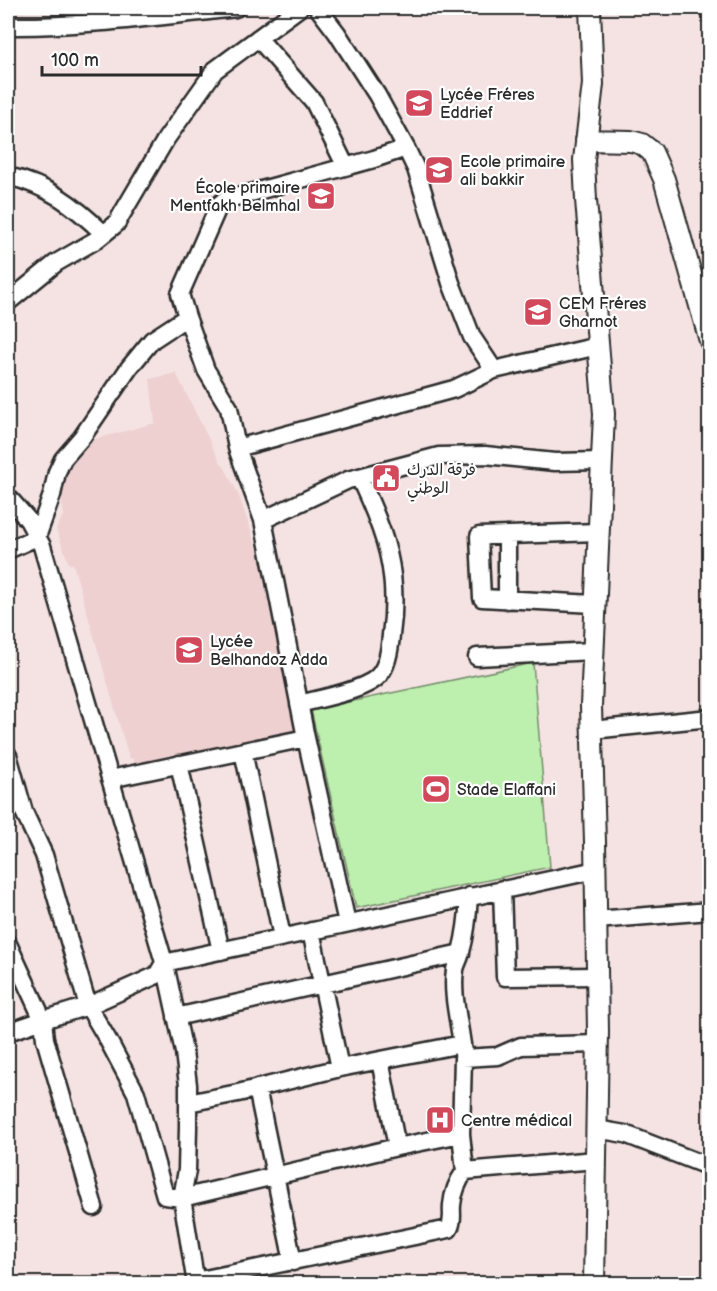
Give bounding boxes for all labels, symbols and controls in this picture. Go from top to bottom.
scale bar [42,39,201,77]
text: 100 m [51,50,99,71]
place label: Lycée Fréres Eddrief [440,86,535,123]
school or university icon: Lycée Fréres Eddrief [403,87,435,119]
place label: Ecole primaire ali bakkir [460,153,566,190]
school or university icon: Ecole primaire ali bakkir [423,154,455,186]
place label: École primaire Mentfakh Belmhal [170,177,301,216]
school or university icon: École primaire Mentfakh Belmhal [305,180,337,212]
place label: CEM Fréres Gharnot [559,295,647,332]
school or university icon: CEM Fréres Gharnot [522,296,554,328]
place label: فرقة الدرك الوطني [407,461,476,502]
public building icon: فرقة الدرك الوطني [370,462,402,494]
place label: Lycée Belhandoz Adda [210,633,328,670]
school or university icon: Lycée Belhandoz Adda [173,634,205,666]
sports icon: Stade Elaffani [420,773,452,805]
place label: Stade Elaffani [457,781,556,800]
hospital icon: Centre médical [424,1104,456,1136]
place label: Centre médical [461,1112,572,1131]

